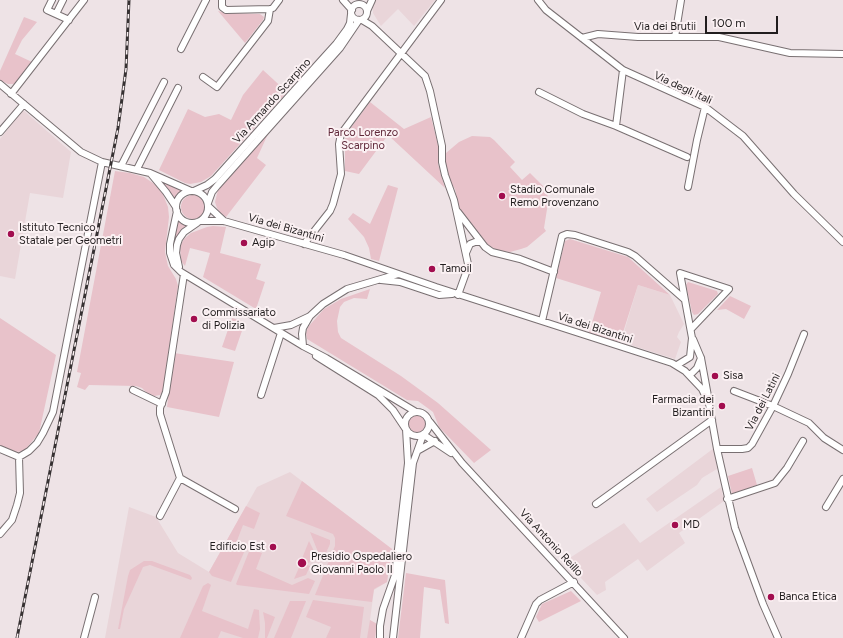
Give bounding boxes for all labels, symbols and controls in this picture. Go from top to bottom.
scale bar [707,8,780,34]
text: 100 m [712,16,746,30]
street label: Via dei Brutii [634,20,696,34]
street label: Via Armando Scarpino [230,56,314,146]
street label: Via degli Itali [652,69,714,107]
park label: Parco Lorenzo Scarpino [328,126,398,152]
place label: Stadio Comunale Remo Provenzano [510,183,599,209]
marker: Stadio Comunale Remo Provenzano [497,191,507,201]
street label: Via dei Bizantini [247,211,325,245]
place label: Istituto Tecnico Statale per Geometri [19,221,122,247]
marker: Istituto Tecnico Statale per Geometri [6,229,16,239]
place label: Agip [252,236,275,250]
marker: Agip [239,238,249,248]
place label: Tamoil [440,262,472,276]
marker: Tamoil [427,264,437,274]
place label: Commissariato di Polizia [202,306,276,332]
street label: Via dei Bizantini [556,310,634,346]
marker: Commissariato di Polizia [189,314,199,324]
place label: Sisa [723,369,743,383]
marker: Sisa [710,371,720,381]
street label: Via dei Latini [743,371,783,433]
place label: Farmacia dei Bizantini [652,393,714,419]
marker: Farmacia dei Bizantini [717,401,727,411]
street label: Via Antonio Reillo [516,507,586,579]
place label: MD [683,518,700,532]
marker: MD [670,520,680,530]
place label: Edificio Est [209,540,265,554]
marker: Edificio Est [268,542,278,552]
place label: Presidio Ospedaliero Giovanni Paolo II [311,550,412,576]
marker: Presidio Ospedaliero Giovanni Paolo II [296,557,308,569]
place label: Banca Etica [779,590,837,604]
marker: Banca Etica [766,592,776,602]

